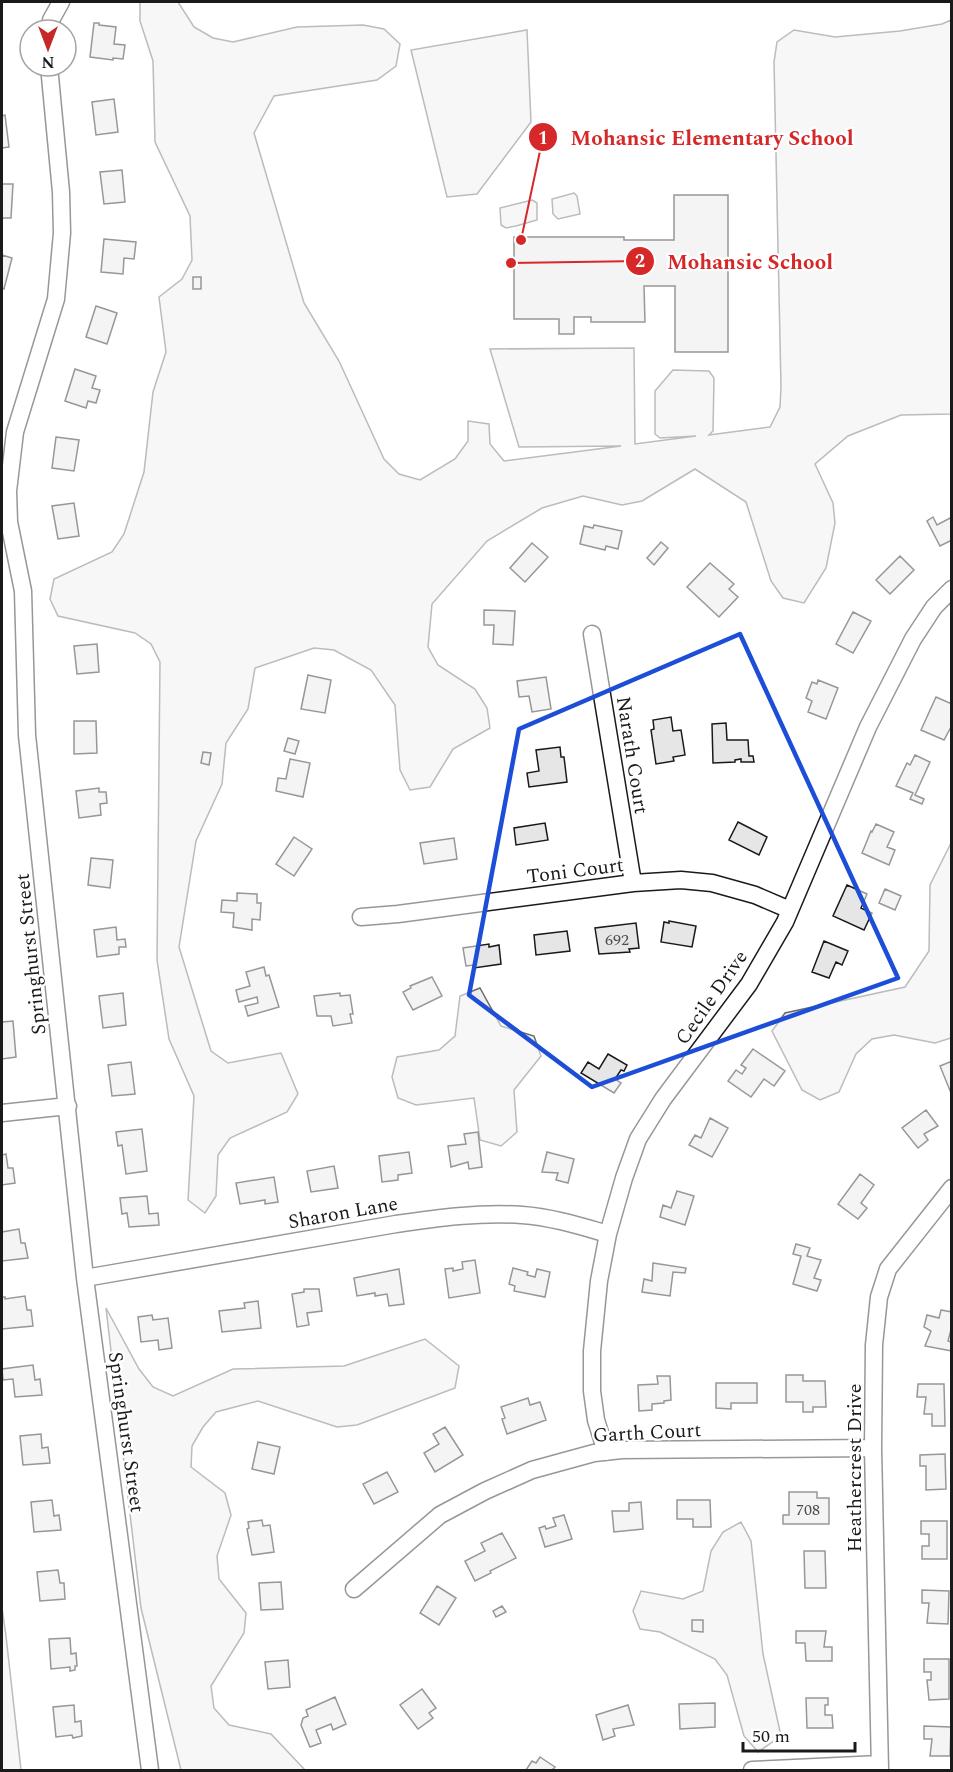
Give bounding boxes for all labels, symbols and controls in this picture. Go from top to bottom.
north arrow [18,18,78,78]
text: N [41,50,55,74]
callout: Mohansic Elementary School [528,118,865,157]
text: Mohansic Elementary School [570,123,854,155]
text: 1 [538,125,548,152]
callout: Mohansic School [625,242,845,281]
text: Mohansic School [667,247,833,279]
text: 2 [635,248,645,275]
street label: Narath Court [608,694,656,816]
street label: Toni Court [525,850,625,892]
street label: Springhurst Street [8,872,54,1036]
house number: 692 [605,928,629,952]
street label: Cecile Drive [668,944,756,1051]
street label: Sharon Lane [286,1189,400,1237]
street label: Springhurst Street [100,1350,152,1515]
street label: Heathercrest Drive [840,1384,870,1552]
street label: Garth Court [592,1415,702,1451]
house number: 708 [796,1498,820,1522]
scale bar [743,1715,856,1753]
text: 50 m [752,1723,790,1750]

